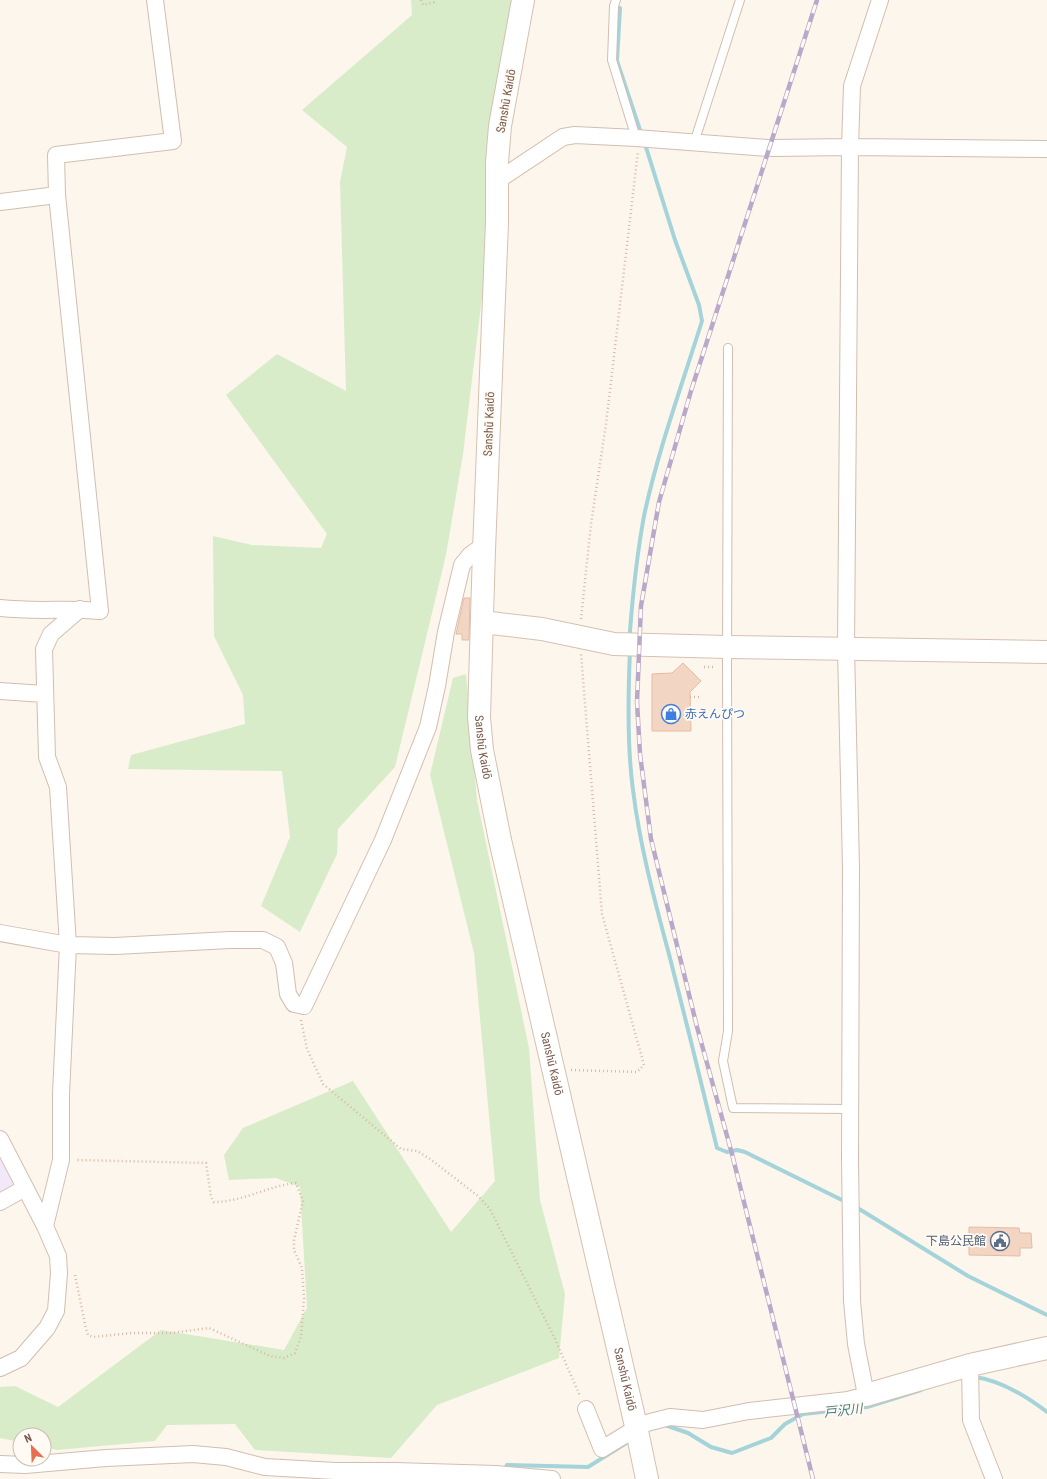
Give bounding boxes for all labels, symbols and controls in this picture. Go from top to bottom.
street label: Sanshū Kaidō [493,68,519,134]
street label: Sanshū Kaidō [481,391,497,457]
shop icon: 赤えんぴつ [660,703,682,725]
place label: 赤えんぴつ [685,707,745,721]
street label: Sanshū Kaidō [472,714,495,780]
street label: Sanshū Kaidō [538,1031,566,1097]
public building icon: 下島公民館 [989,1230,1011,1252]
place label: 下島公民館 [926,1234,986,1248]
street label: Sanshū Kaidō [611,1346,639,1412]
water label: 戸沢川 [823,1401,865,1420]
north arrow [12,1427,52,1467]
text: N [22,1431,34,1446]

